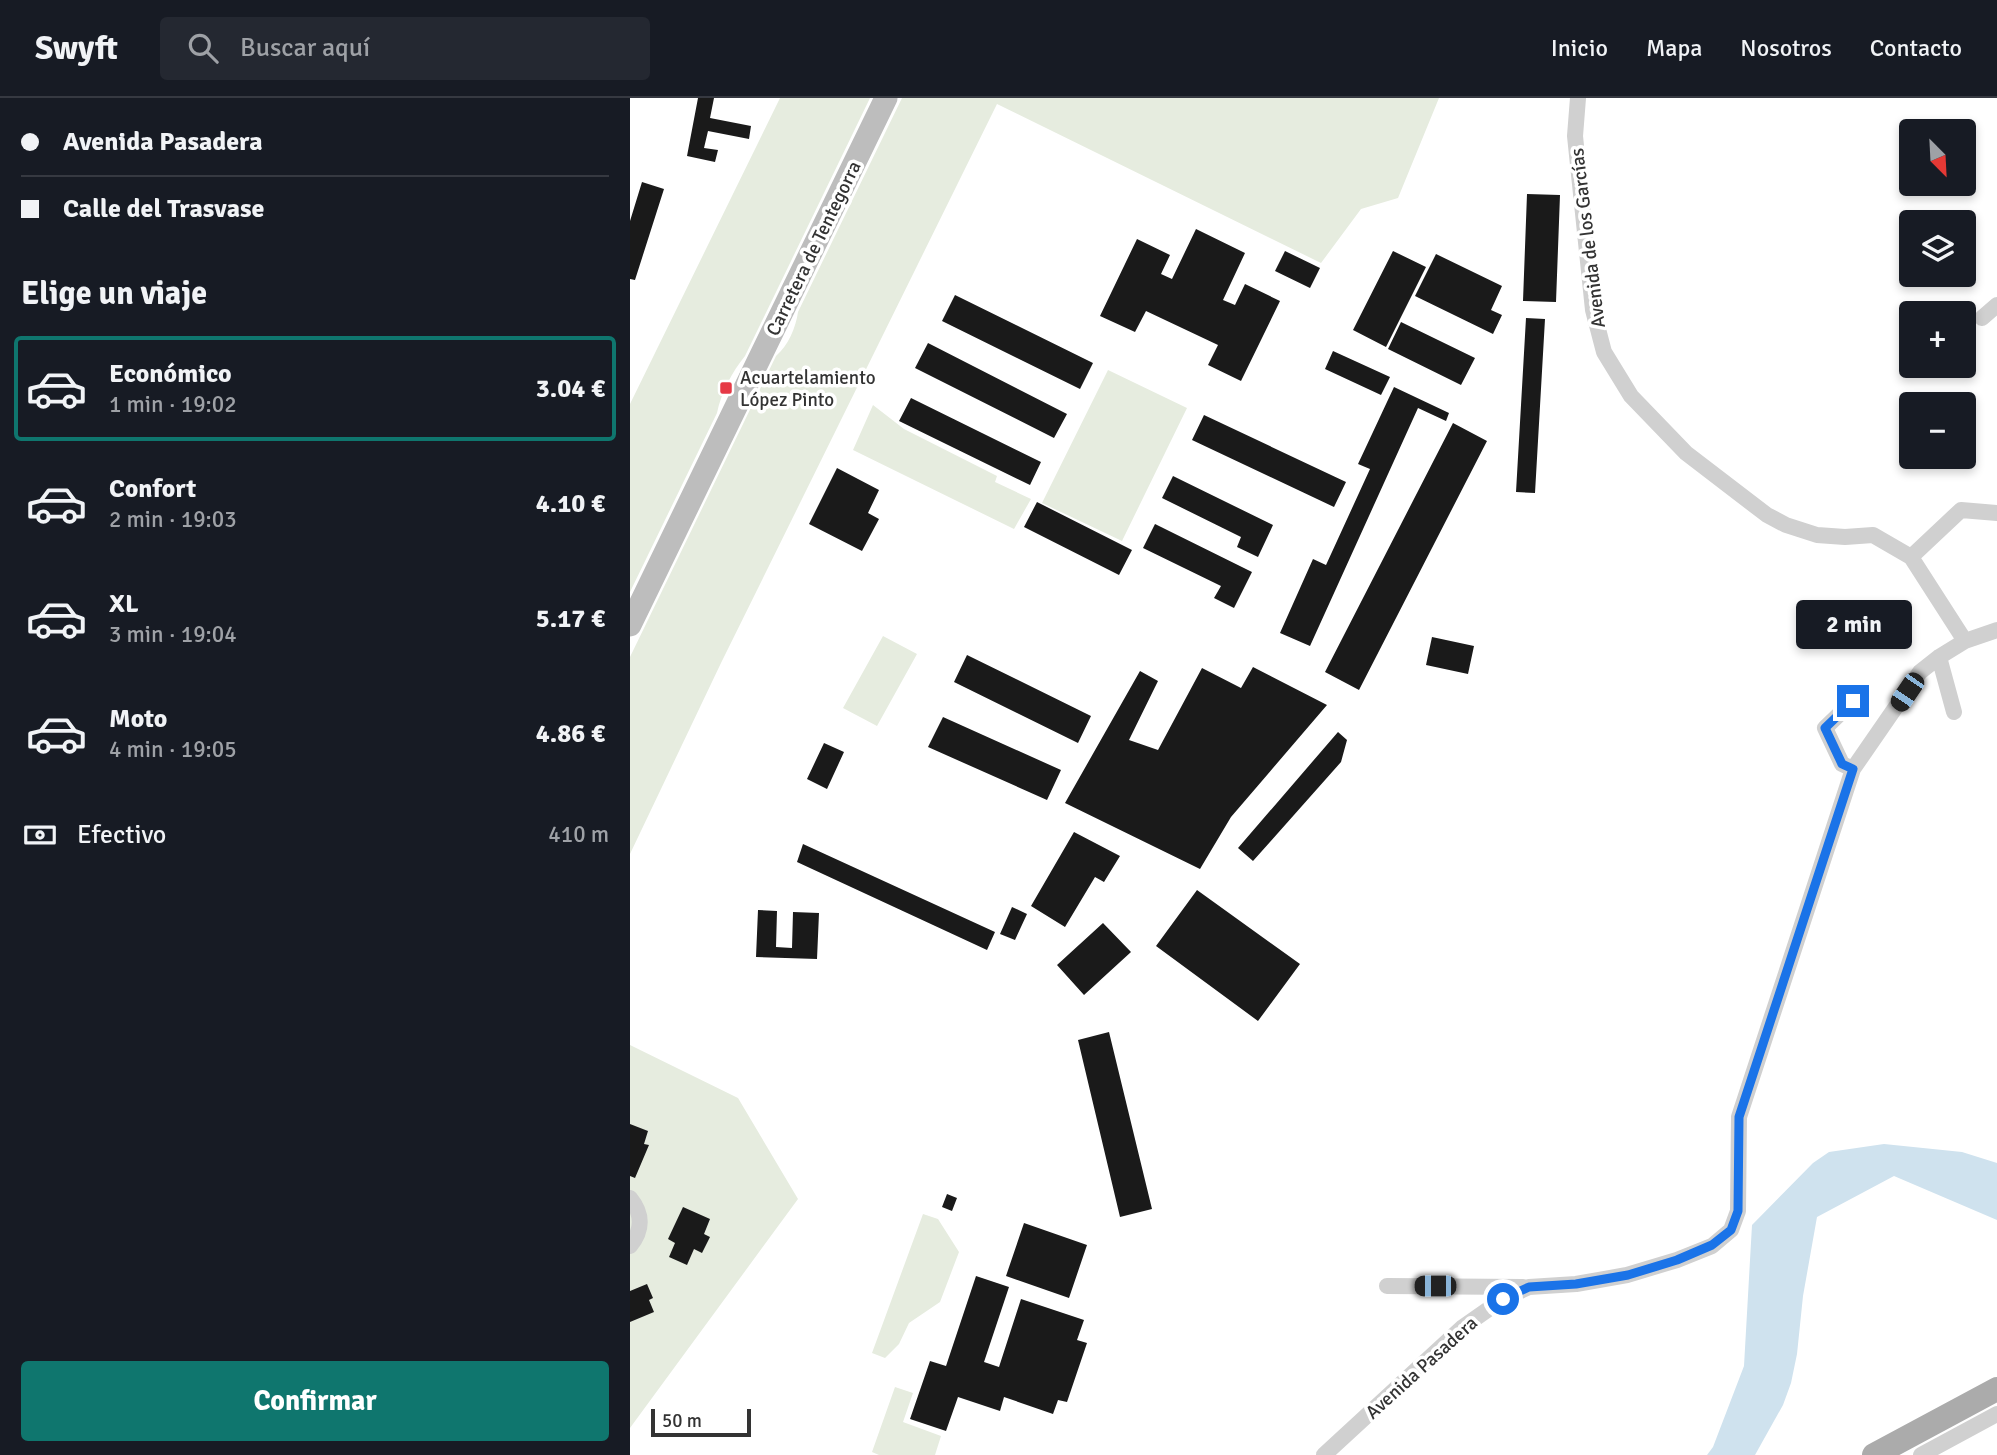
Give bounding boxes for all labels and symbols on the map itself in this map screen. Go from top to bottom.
north arrow [1899,119,1976,196]
street label: Avenida de los Garcías [1565,147,1611,329]
street label: Carretera de Tentegorra [761,157,867,340]
place label: Acuartelamiento López Pinto [740,366,876,412]
marker: Acuartelamiento López Pinto [718,380,734,396]
callout: 2 min [1795,600,1911,648]
car [1887,669,1928,715]
route end [1837,685,1869,717]
car [1415,1276,1457,1297]
route start [1487,1283,1519,1315]
street label: Avenida Pasadera [1361,1311,1483,1424]
scale bar [651,1406,751,1438]

